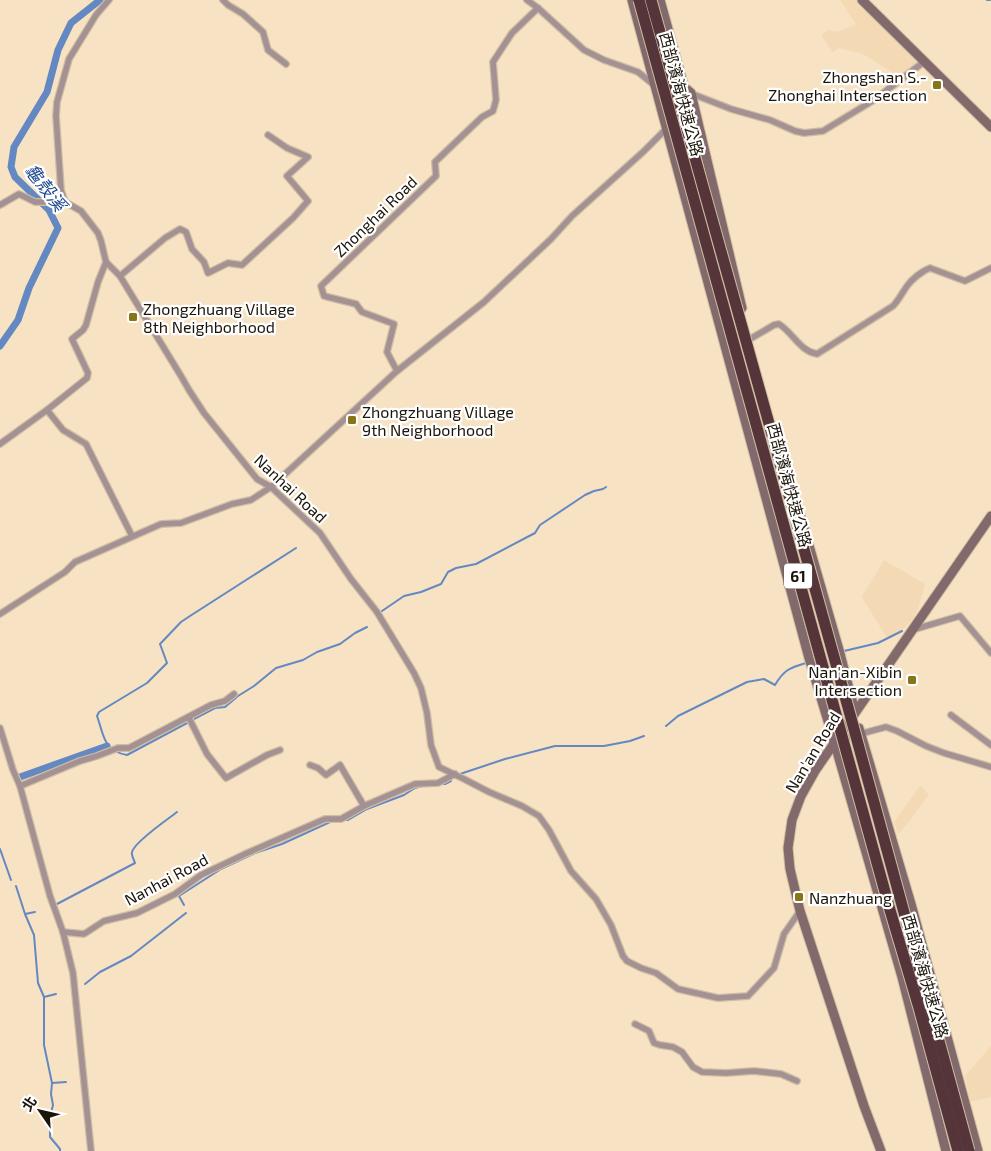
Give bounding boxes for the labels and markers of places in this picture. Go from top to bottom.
place label: Zhongshan S.- Zhonghai Intersection [768,67,927,104]
marker: Zhongshan S.- Zhonghai Intersection [931,79,943,91]
place label: Zhongzhuang Village 8th Neighborhood [143,299,295,336]
marker: Zhongzhuang Village 8th Neighborhood [127,311,139,323]
place label: Zhongzhuang Village 9th Neighborhood [362,402,514,439]
marker: Zhongzhuang Village 9th Neighborhood [346,414,358,426]
place label: Nan'an-Xibin Intersection [808,662,902,699]
marker: Nan'an-Xibin Intersection [906,674,918,686]
place label: Nanzhuang [809,888,892,907]
marker: Nanzhuang [793,891,805,903]

